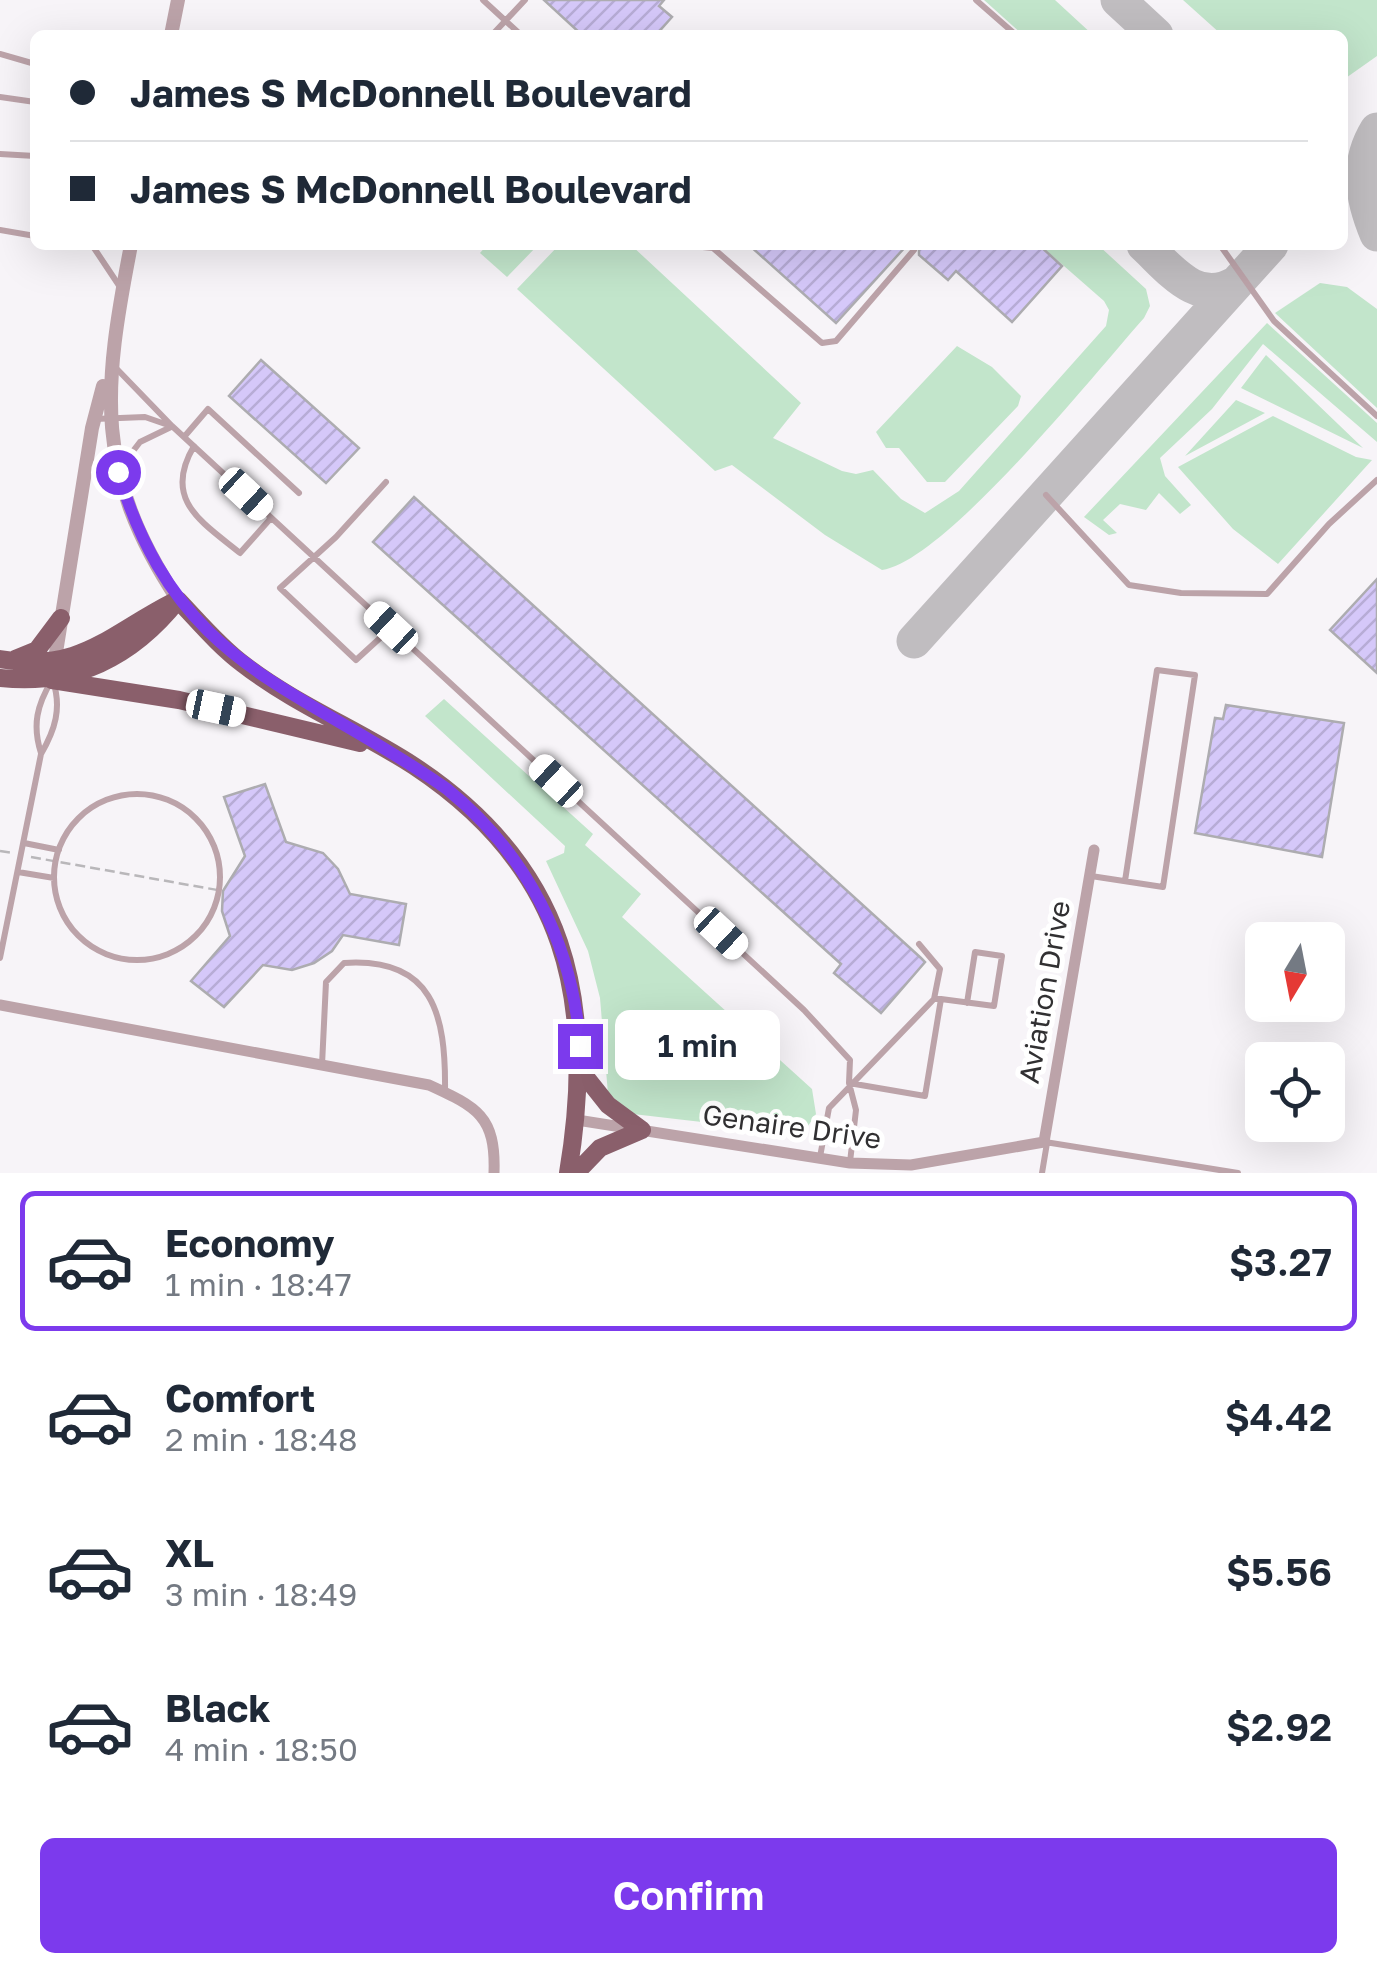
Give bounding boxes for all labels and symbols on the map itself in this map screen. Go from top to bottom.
route start [96,450,141,495]
car [214,463,278,525]
car [359,597,423,659]
car [184,687,248,729]
car [524,750,588,812]
street label: Aviation Drive [1012,898,1076,1086]
car [689,902,753,964]
north arrow [1245,922,1345,1022]
callout: 1 min [615,1011,780,1081]
route end [558,1024,603,1069]
street label: Genaire Drive [701,1097,883,1155]

